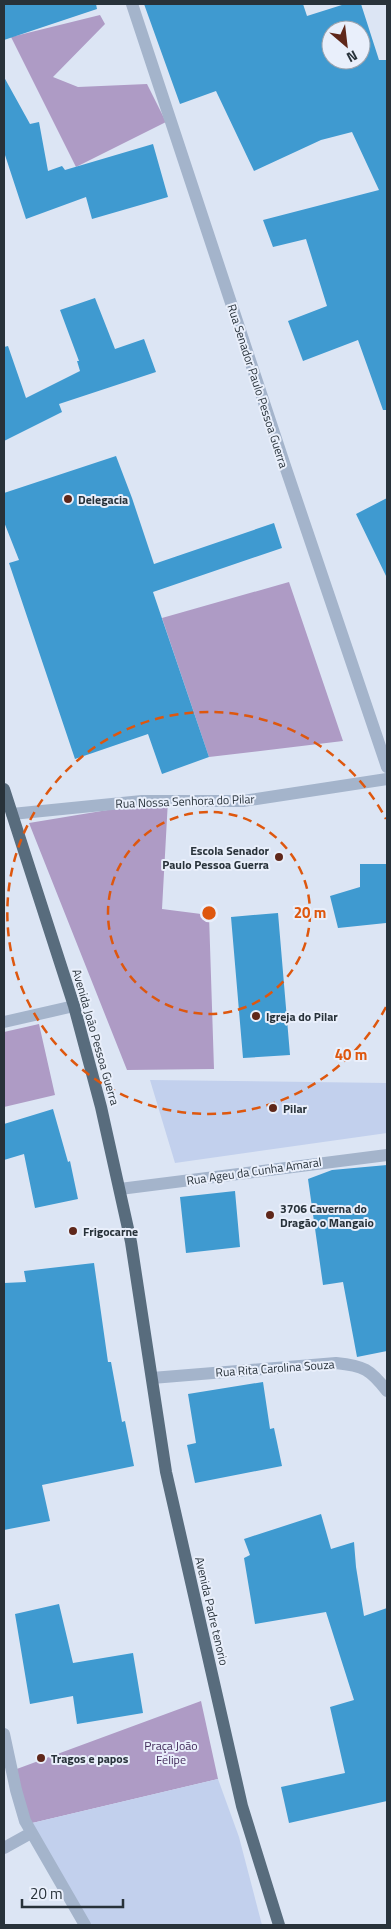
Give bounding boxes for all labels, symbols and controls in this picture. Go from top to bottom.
north arrow [321,20,371,70]
text: N [343,45,362,68]
street label: Rua Senador Paulo Pessoa Guerra [222,302,294,470]
place label: Delegacia [78,490,128,509]
marker: Delegacia [62,493,74,505]
street label: Rua Nossa Senhora do Pilar [115,789,255,813]
place label: Escola Senador Paulo Pessoa Guerra [162,841,270,874]
marker: Escola Senador Paulo Pessoa Guerra [273,851,285,863]
text: 20 m [294,901,326,924]
centre of rings [200,904,218,922]
street label: Avenida João Pessoa Guerra [67,967,125,1107]
place label: Igreja do Pilar [266,1007,338,1026]
marker: Igreja do Pilar [250,1010,262,1022]
text: 40 m [335,1043,367,1066]
place label: Pilar [283,1099,308,1118]
marker: Pilar [267,1102,279,1114]
street label: Rua Ageu da Cunha Amaral [185,1152,323,1190]
place label: 3706 Caverna do Dragão o Mangaio [280,1199,374,1232]
marker: 3706 Caverna do Dragão o Mangaio [264,1209,276,1221]
place label: Frigocarne [83,1222,138,1241]
marker: Frigocarne [67,1225,79,1237]
street label: Rua Rita Carolina Souza [215,1354,335,1382]
street label: Avenida Padre tenorio [190,1555,234,1667]
park label: Praça João Felipe [144,1736,198,1769]
place label: Tragos e papos [51,1749,129,1768]
marker: Tragos e papos [35,1752,47,1764]
scale bar [22,1876,124,1908]
text: 20 m [30,1882,63,1905]

